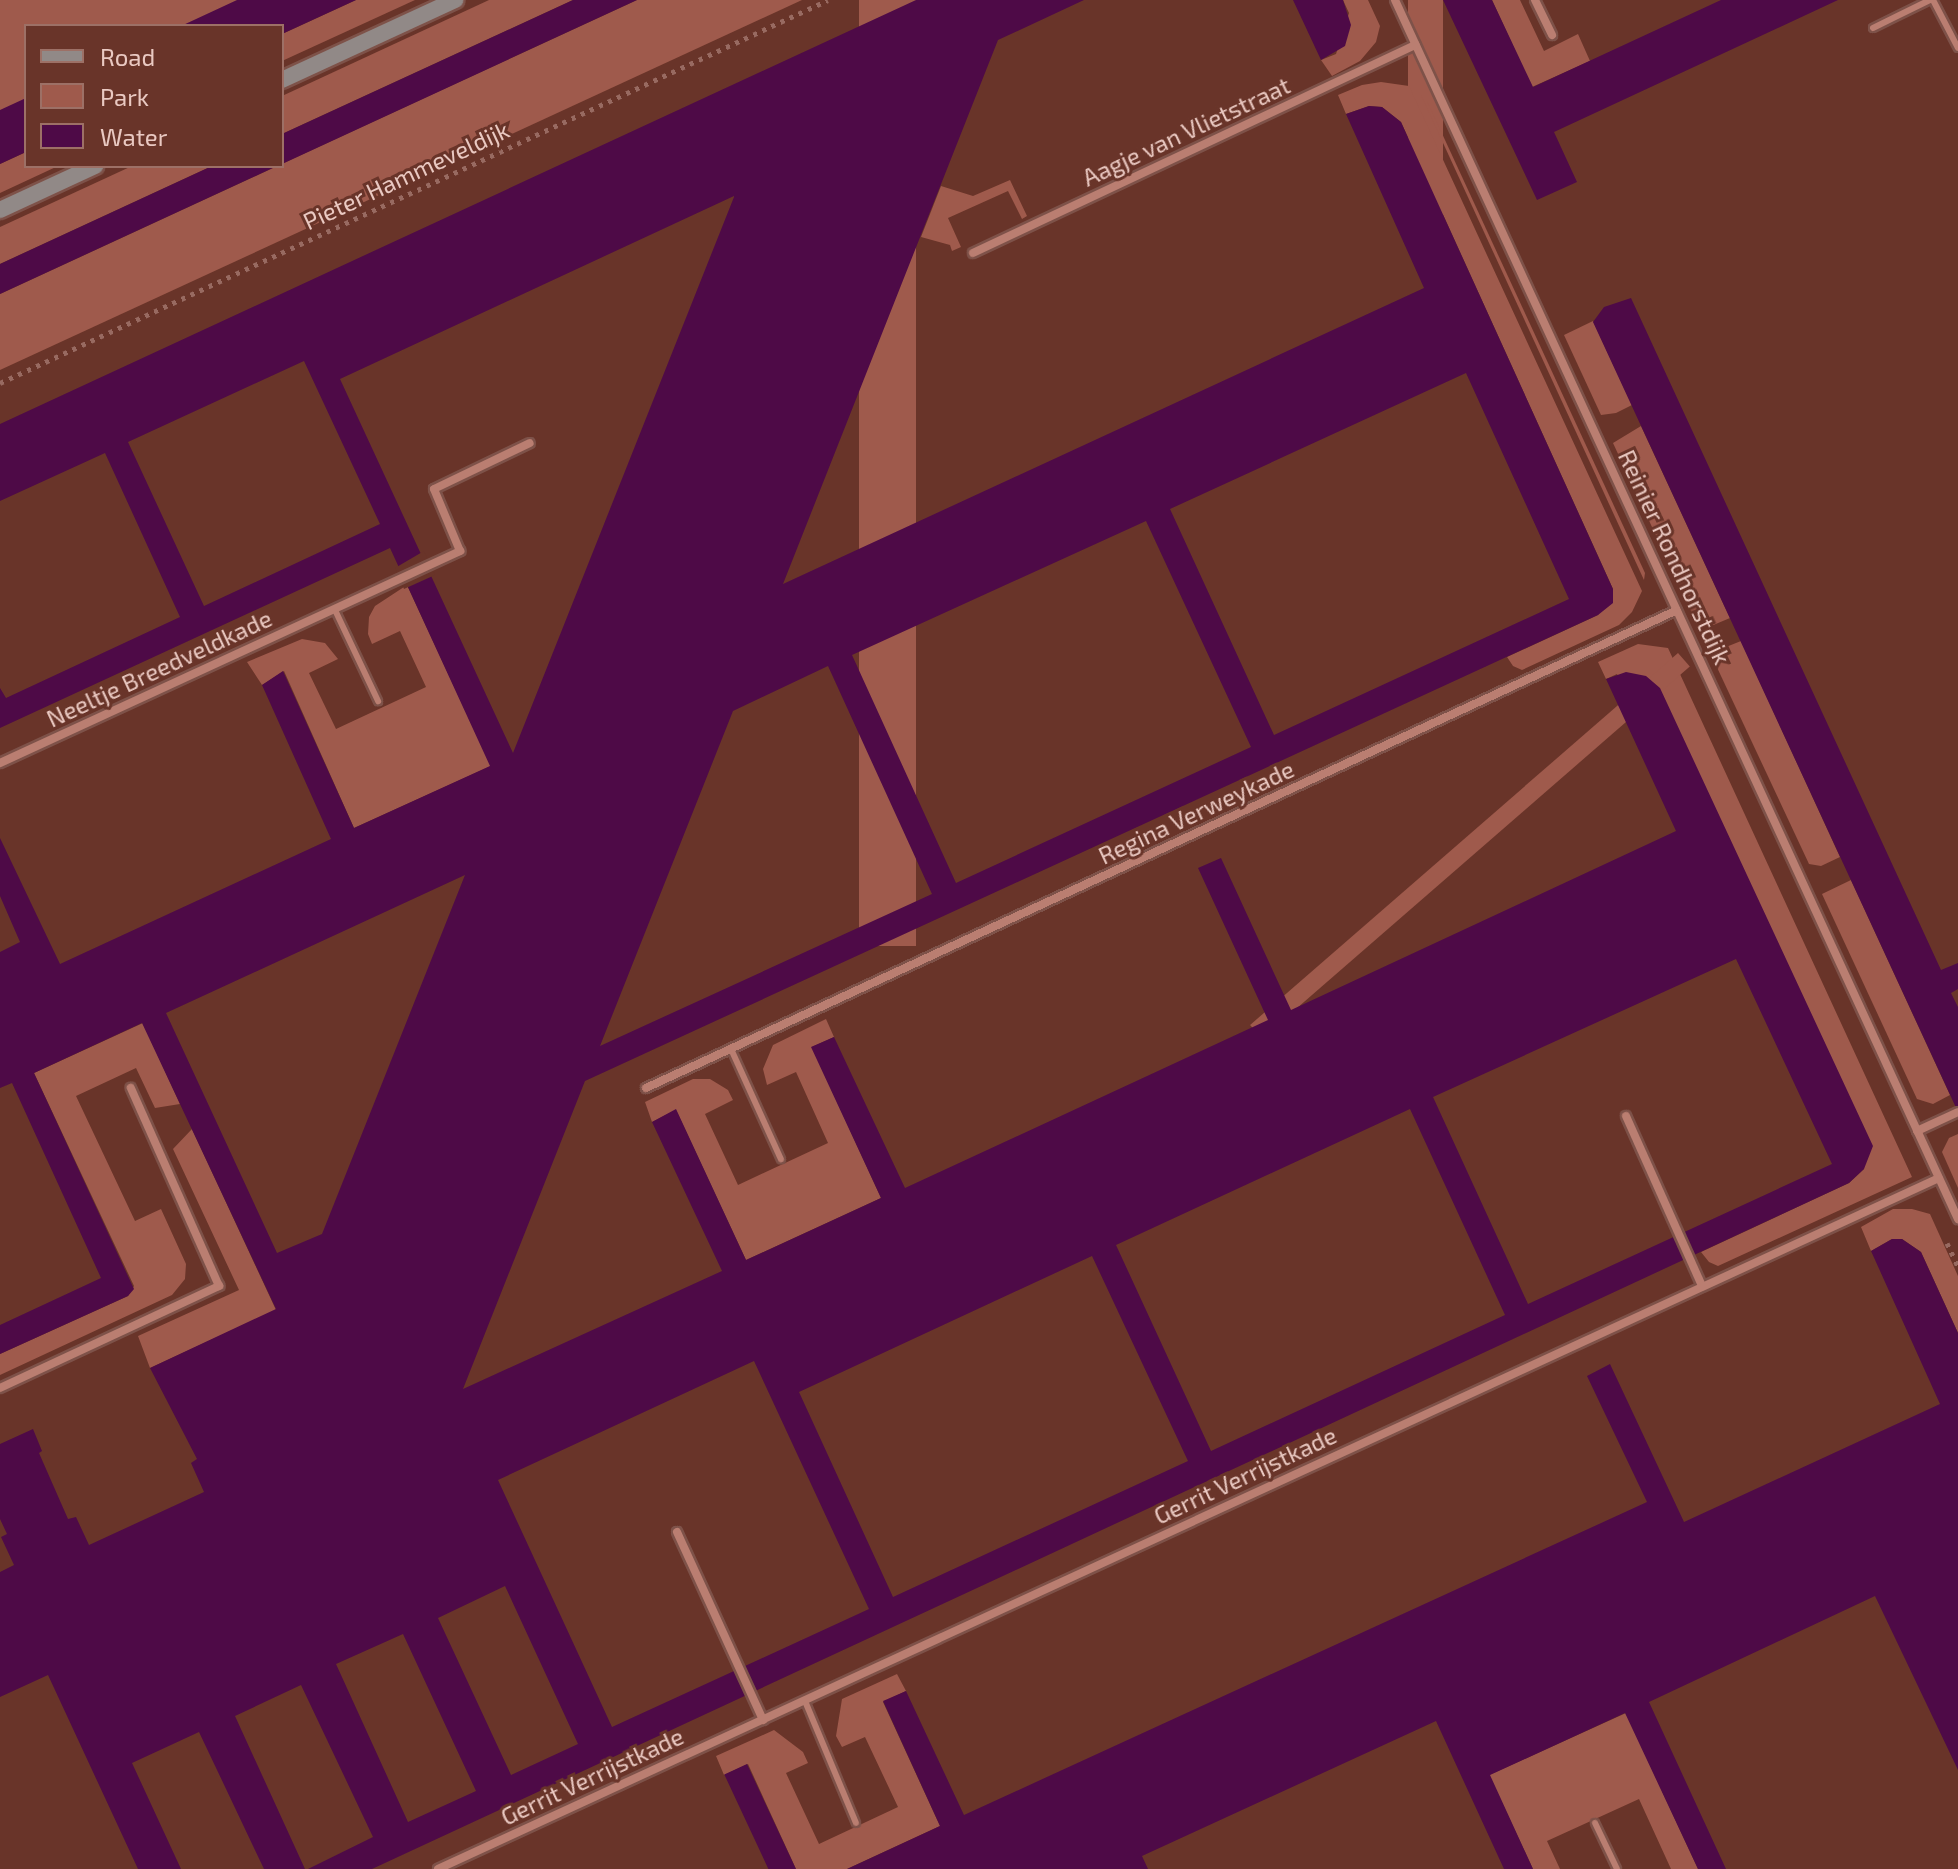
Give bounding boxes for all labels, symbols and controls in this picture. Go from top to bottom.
legend [24,24,284,168]
text: Road [100,42,155,71]
street label: Aagje van Vlietstraat [1077,70,1295,192]
text: Park [100,82,149,111]
street label: Pieter Hammeveldijk [298,114,514,236]
text: Water [100,122,167,151]
street label: Reinier Rondhorstdijk [1613,445,1737,669]
street label: Neeltje Breedveldkade [42,603,276,733]
street label: Regina Verweykade [1093,754,1299,870]
street label: Gerrit Verrijstkade [1149,1420,1341,1530]
street label: Gerrit Verrijstkade [496,1721,688,1831]

